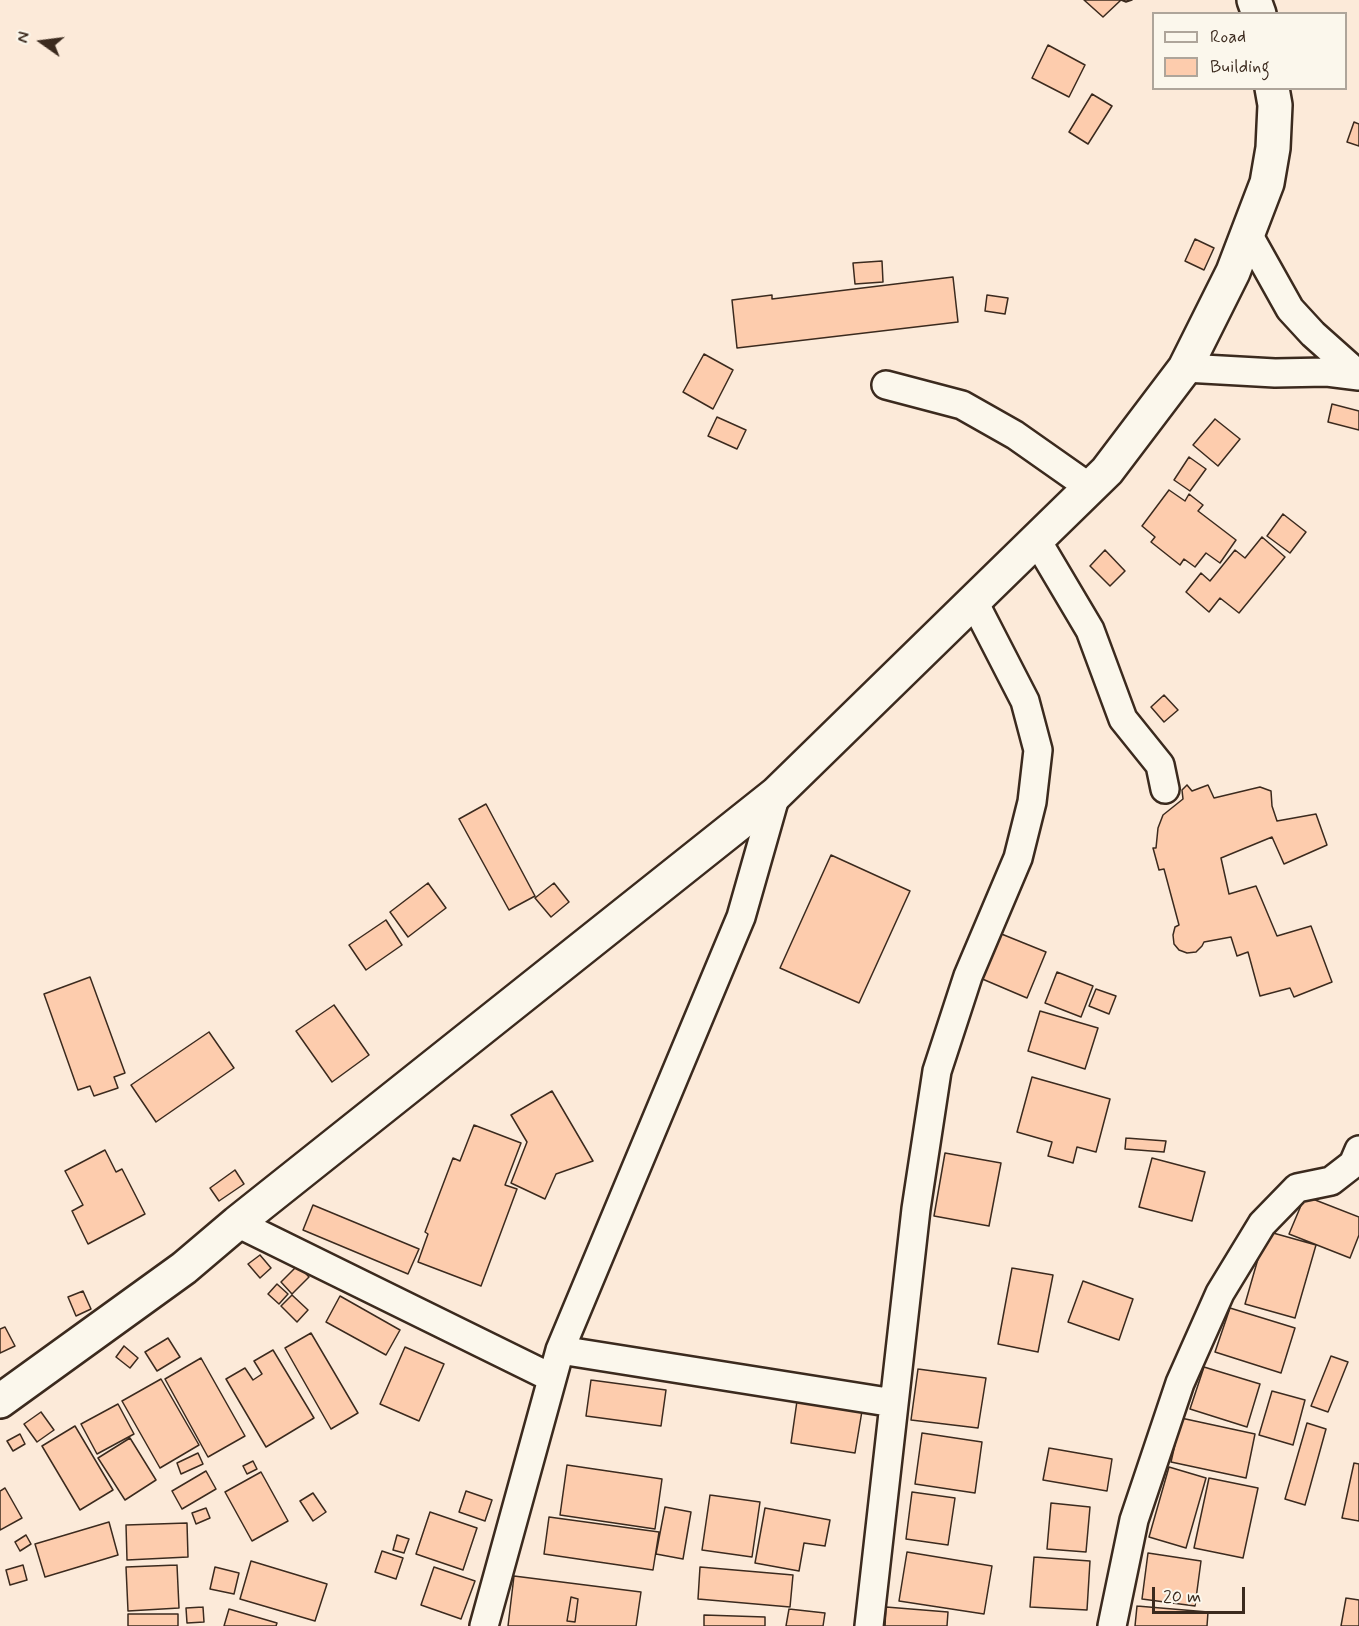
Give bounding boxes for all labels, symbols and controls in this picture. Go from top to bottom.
north arrow [12,12,72,72]
legend [1152,12,1347,90]
text: Road [1210,25,1246,49]
text: N [13,30,36,45]
text: Building [1210,55,1270,79]
scale bar [1155,1575,1248,1613]
text: 20 m [1163,1585,1201,1609]

